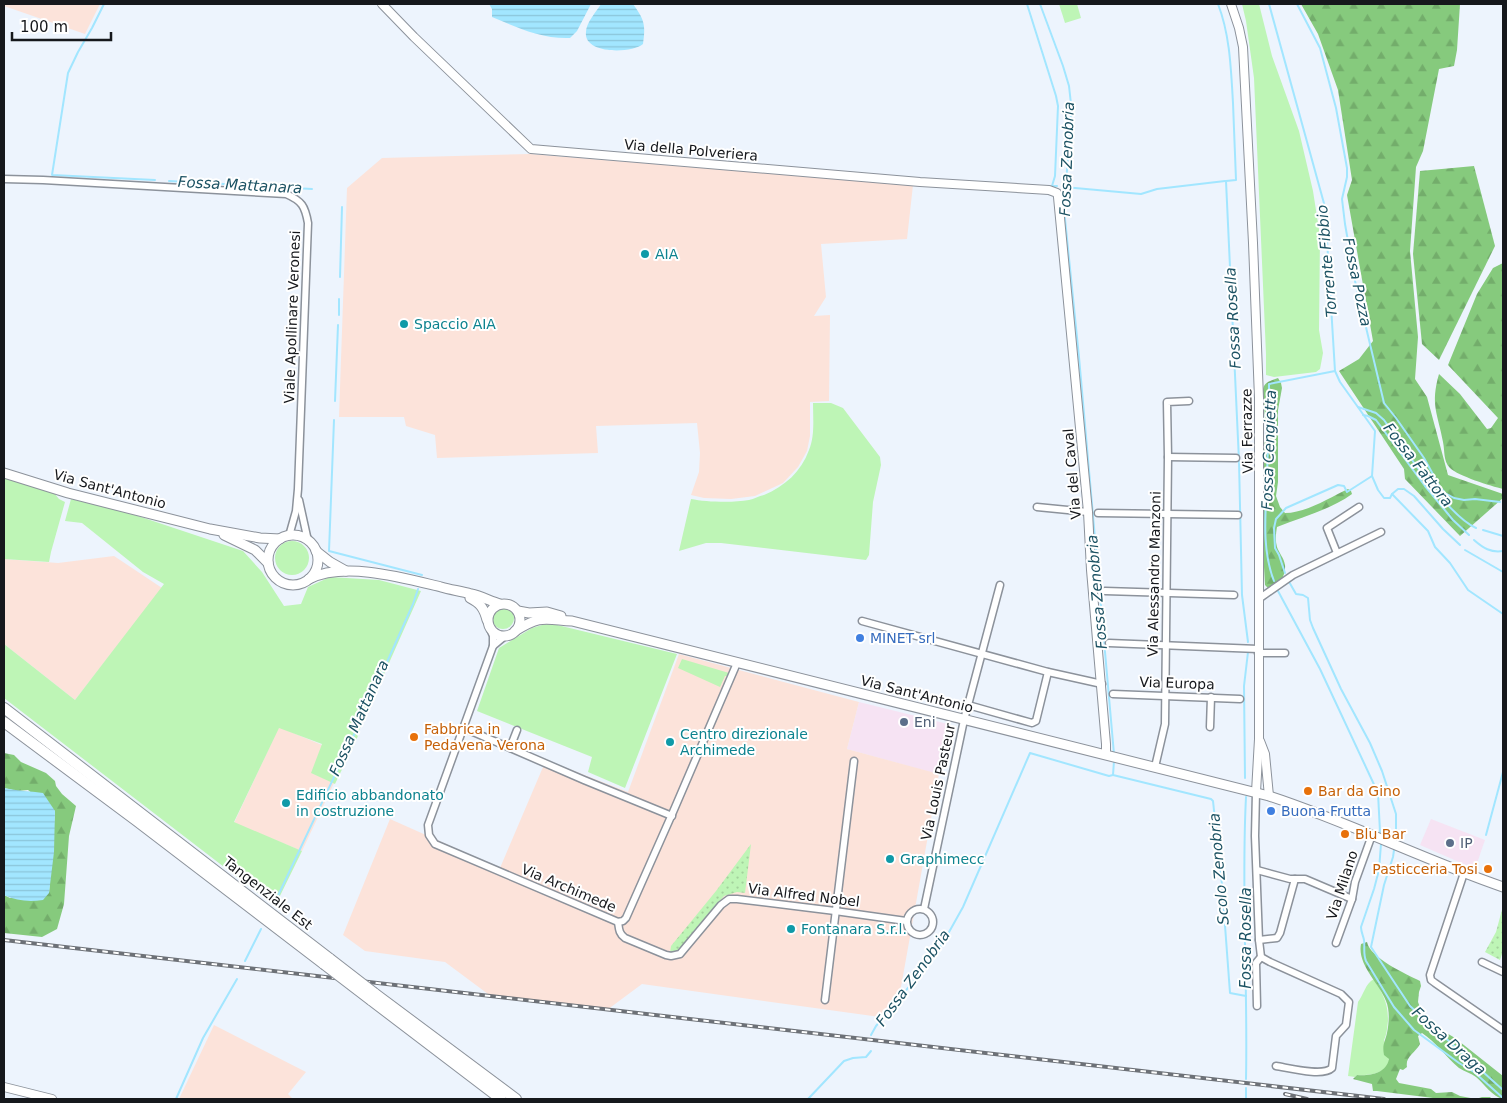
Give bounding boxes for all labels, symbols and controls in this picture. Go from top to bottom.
scale bar [12,10,111,42]
text: 100 m [20,18,68,36]
water label: Fossa Zenobria [1056,101,1078,217]
street label: Via della Polveriera [623,136,759,164]
water label: Fossa Mattanara [177,173,303,197]
water label: Torrente Fibbio [1313,204,1341,318]
street label: Viale Apollinare Veronesi [281,230,303,404]
water label: Fossa Pozza [1339,236,1375,328]
place label: AIA [655,246,679,262]
marker: AIA [639,248,651,260]
water label: Fossa Rosella [1221,267,1245,369]
place label: Spaccio AIA [414,316,496,332]
marker: Spaccio AIA [398,318,410,330]
street label: Via Ferrazze [1238,388,1256,474]
water label: Fossa Cengietta [1258,389,1280,511]
water label: Fossa Fattora [1380,419,1456,511]
street label: Via del Caval [1060,428,1084,520]
street label: Via Sant'Antonio [52,466,168,512]
street label: Via Alessandro Manzoni [1145,491,1163,657]
water label: Fossa Zenobria [1083,534,1111,650]
place label: MINET srl [870,630,935,646]
marker: MINET srl [854,632,866,644]
water label: Fossa Mattanara [325,657,393,779]
street label: Via Sant'Antonio [859,672,975,716]
street label: Via Europa [1139,674,1215,692]
place label: Eni [914,714,936,730]
marker: Eni [898,716,910,728]
place label: Fabbrica in Pedavena Verona [424,721,545,753]
street label: Via Louis Pasteur [918,722,958,842]
place label: Centro direzionale Archimede [680,726,808,758]
marker: Fabbrica in Pedavena Verona [408,731,420,743]
marker: Centro direzionale Archimede [664,736,676,748]
place label: Bar da Gino [1318,783,1400,799]
marker: Bar da Gino [1302,785,1314,797]
place label: Edificio abbandonato in costruzione [296,787,444,819]
marker: Edificio abbandonato in costruzione [280,797,292,809]
place label: Buona Frutta [1281,803,1371,819]
marker: Buona Frutta [1265,805,1277,817]
water label: Scolo Zenobria [1205,812,1233,926]
place label: Blu Bar [1355,826,1406,842]
marker: Blu Bar [1339,828,1351,840]
place label: IP [1460,835,1473,851]
marker: IP [1444,837,1456,849]
street label: Via Milano [1323,848,1361,922]
place label: Graphimecc [900,851,984,867]
street label: Tangenziale Est [220,853,316,933]
marker: Graphimecc [884,853,896,865]
street label: Via Archimede [519,861,619,915]
place label: Pasticceria Tosi [1372,861,1478,877]
marker: Pasticceria Tosi [1482,863,1494,875]
street label: Via Alfred Nobel [747,880,861,910]
water label: Fossa Rosella [1237,887,1255,989]
place label: Fontanara S.r.l. [801,921,907,937]
marker: Fontanara S.r.l. [785,923,797,935]
water label: Fossa Zenobria [872,926,954,1030]
water label: Fossa Draga [1408,1003,1490,1079]

